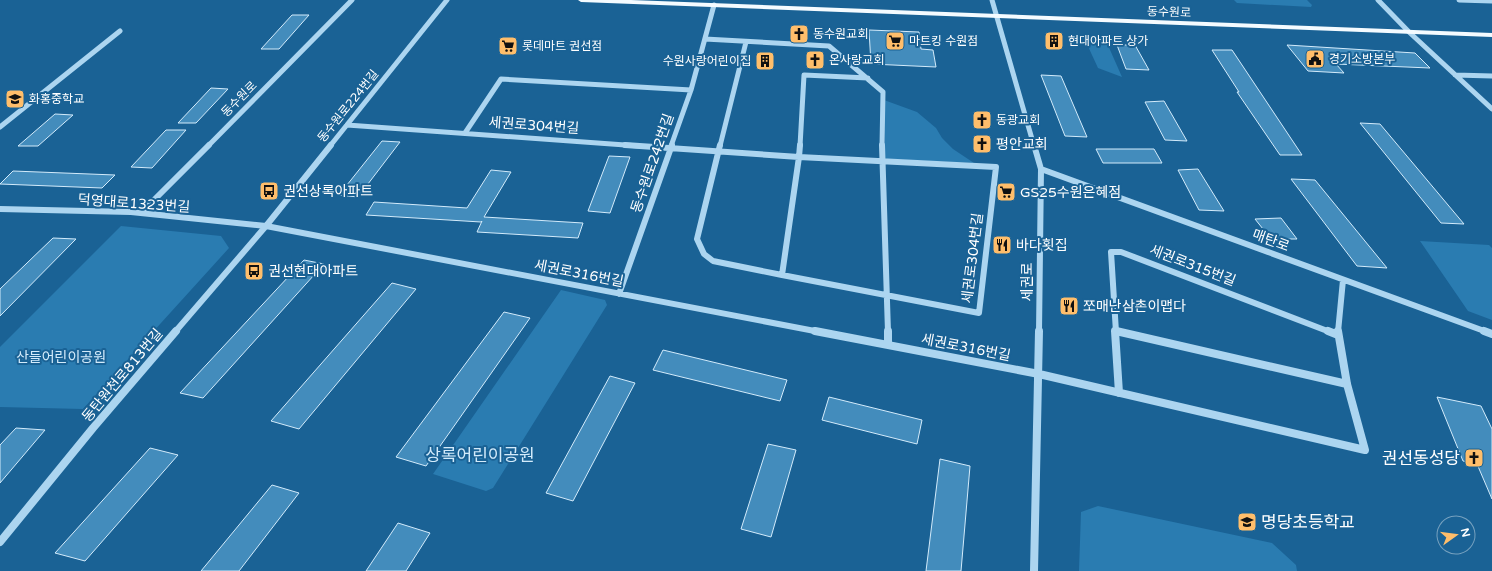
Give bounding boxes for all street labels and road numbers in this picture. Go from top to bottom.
street label: 동수원로 [1147,4,1191,20]
street label: 동수원로224번길 [315,67,381,145]
street label: 동수원로 [218,78,260,120]
street label: 동수원로242번길 [628,111,677,215]
street label: 세권로304번길 [488,114,580,137]
street label: 덕영대로1323번길 [77,191,191,216]
street label: 세권로304번길 [959,212,986,304]
street label: 매탄로 [1250,226,1292,255]
street label: 세권로315번길 [1147,241,1238,290]
street label: 세권로316번길 [533,256,625,290]
street label: 세권로 [1019,263,1036,301]
street label: 동탄원천로813번길 [78,325,166,425]
street label: 세권로316번길 [920,330,1012,364]

